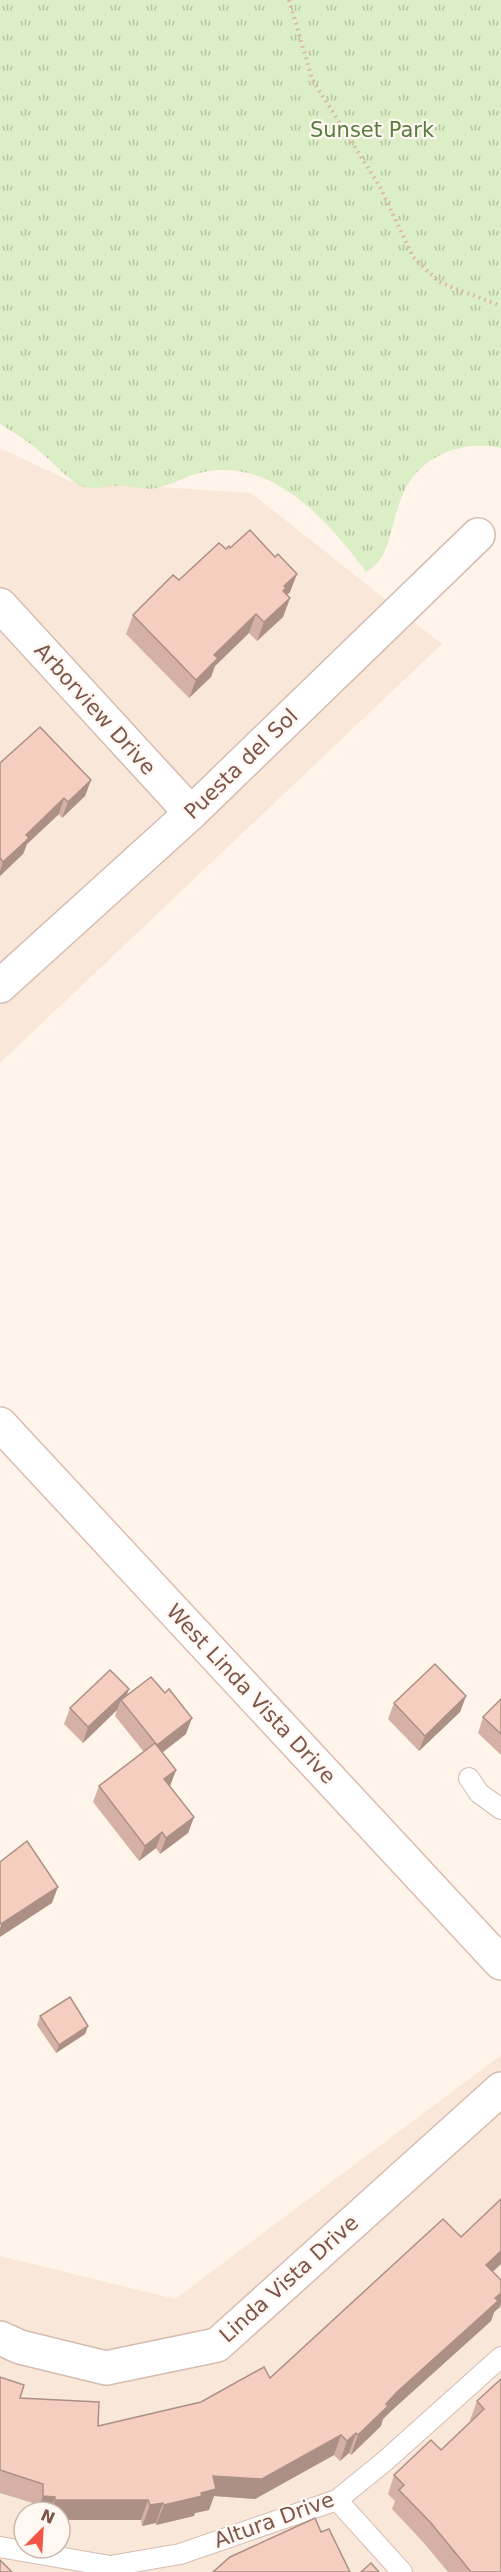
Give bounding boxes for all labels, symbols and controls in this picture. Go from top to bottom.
park label: Sunset Park [310,118,435,142]
street label: Arborview Drive [30,638,160,780]
street label: Puesta del Sol [179,704,303,824]
street label: West Linda Vista Drive [162,1599,340,1789]
street label: Linda Vista Drive [215,2210,363,2348]
street label: Altura Drive [211,2487,337,2553]
north arrow [12,2500,72,2560]
text: N [38,2505,58,2528]

